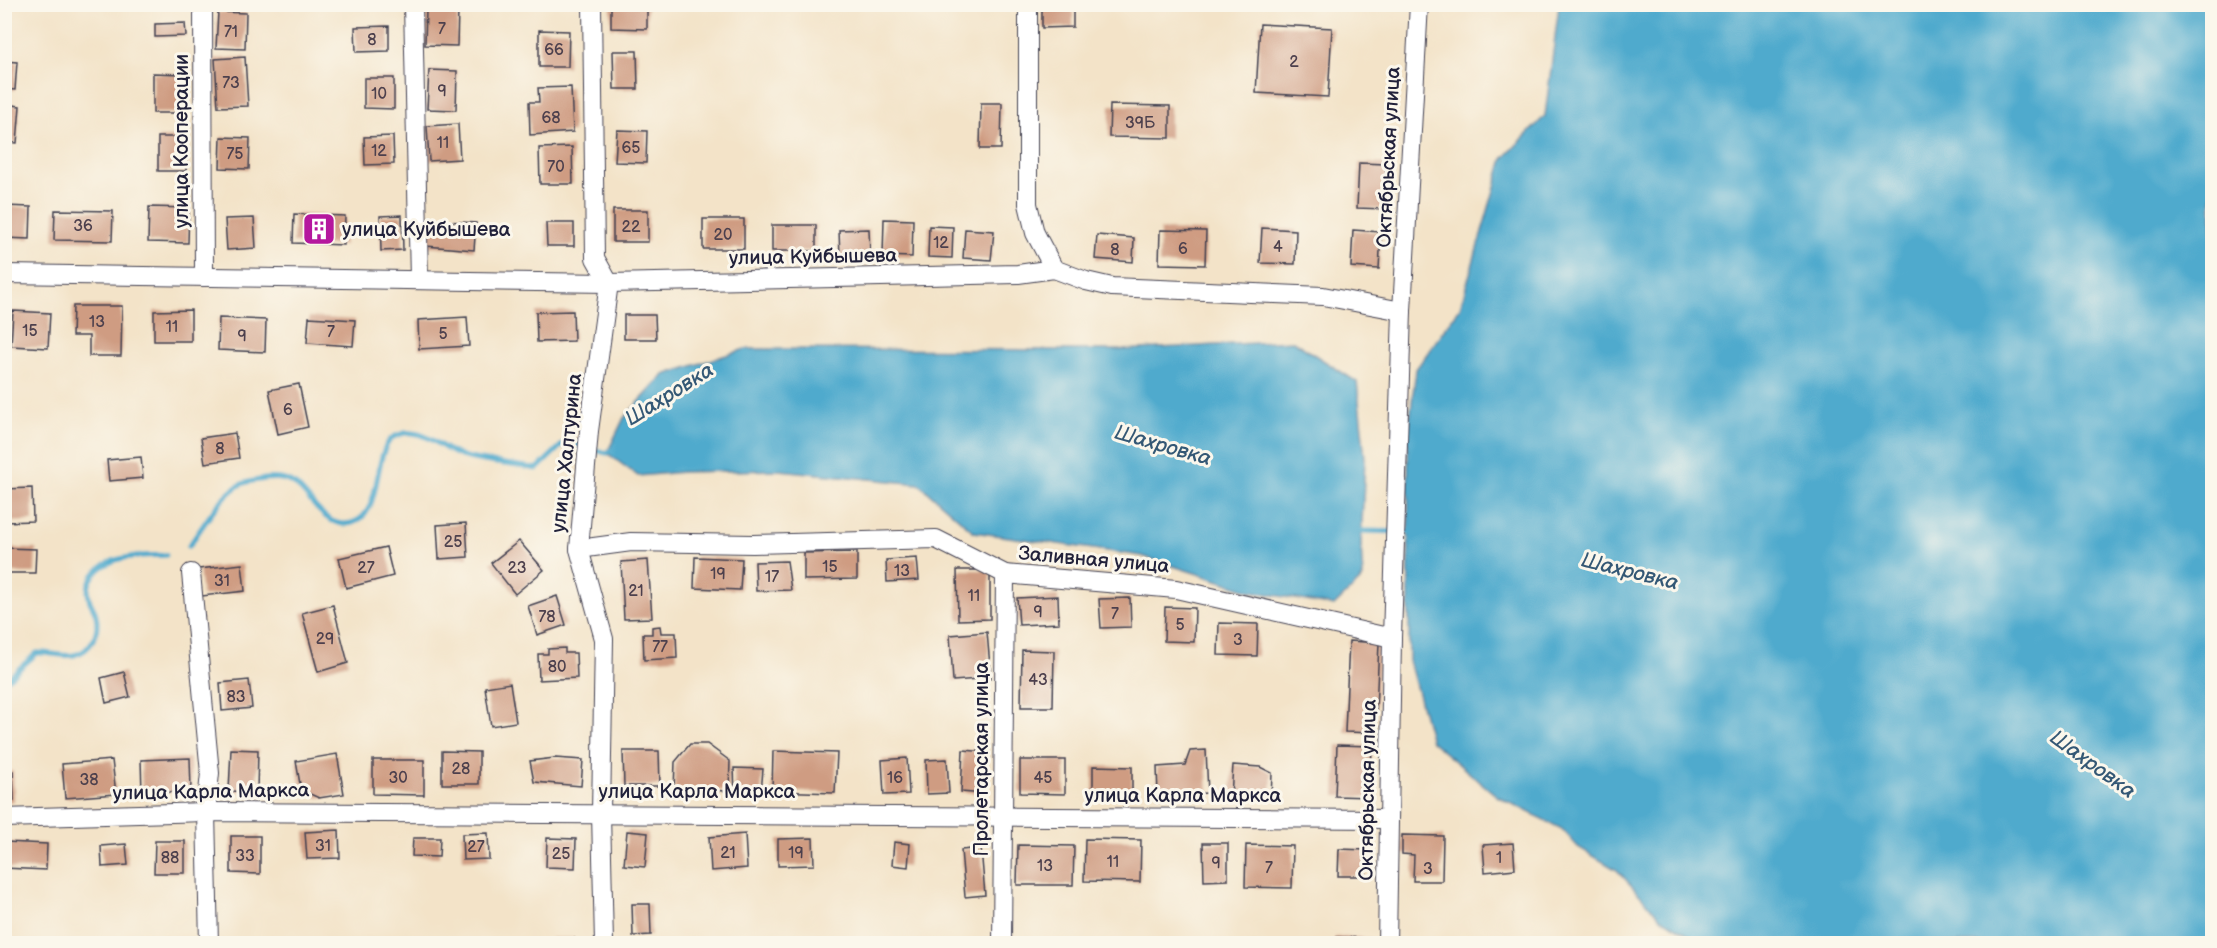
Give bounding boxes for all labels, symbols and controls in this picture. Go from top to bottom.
house number: 7 [438,20,446,39]
house number: 71 [224,23,238,42]
house number: 8 [367,31,377,50]
house number: 66 [544,41,564,60]
house number: 2 [1289,53,1299,72]
street label: улица Кооперации [170,54,194,228]
street label: Октябрьская улица [1372,66,1406,248]
house number: 73 [222,74,240,93]
house number: 9 [437,82,447,101]
house number: 10 [371,85,387,104]
house number: 68 [541,109,561,128]
house number: 39Б [1125,114,1156,133]
house number: 11 [437,134,449,153]
house number: 65 [622,139,640,158]
house number: 12 [371,142,387,161]
house number: 75 [226,145,244,164]
house number: 70 [547,158,565,177]
building icon: улица Куйбышева [301,211,337,247]
house number: 36 [73,217,93,236]
place label: улица Куйбышева [342,218,511,242]
house number: 22 [622,218,641,237]
house number: 20 [714,226,732,245]
house number: 12 [933,234,949,253]
house number: 4 [1273,238,1283,257]
house number: 6 [1178,240,1188,259]
house number: 8 [1110,241,1120,260]
street label: улица Куйбышева [729,244,898,270]
house number: 13 [89,313,105,332]
house number: 11 [166,318,178,337]
house number: 15 [22,322,38,341]
house number: 7 [327,323,335,342]
house number: 5 [438,325,448,344]
house number: 9 [237,327,247,346]
water label: Шахровка [620,357,718,431]
street label: улица Халтурина [547,372,587,534]
house number: 6 [283,401,293,420]
water label: Шахровка [1112,420,1214,471]
house number: 8 [215,440,225,459]
house number: 25 [444,533,462,552]
street label: Заливная улица [1017,541,1171,579]
water label: Шахровка [1578,547,1681,596]
house number: 15 [822,558,838,577]
house number: 27 [357,559,375,578]
house number: 23 [508,559,527,578]
house number: 13 [894,562,910,581]
house number: 19 [710,565,726,584]
house number: 17 [765,568,779,587]
house number: 31 [214,572,230,591]
house number: 21 [628,582,644,601]
house number: 11 [968,587,980,606]
house number: 9 [1033,603,1043,622]
house number: 7 [1111,605,1119,624]
house number: 78 [538,608,556,627]
house number: 5 [1175,616,1185,635]
house number: 29 [316,630,334,649]
house number: 3 [1233,631,1243,650]
house number: 77 [652,638,668,657]
house number: 80 [548,658,566,677]
street label: Пролетарская улица [970,661,994,856]
house number: 43 [1028,671,1048,690]
house number: 83 [226,688,246,707]
street label: Октябрьская улица [1354,699,1382,881]
water label: Шахровка [2045,725,2140,804]
house number: 28 [452,760,470,779]
house number: 30 [388,769,408,788]
house number: 16 [887,769,903,788]
house number: 45 [1034,769,1052,788]
house number: 38 [79,771,99,790]
street label: улица Карла Маркса [112,778,310,806]
street label: улица Карла Маркса [599,780,796,804]
street label: улица Карла Маркса [1085,784,1282,808]
house number: 31 [315,837,331,856]
house number: 27 [467,838,485,857]
house number: 21 [720,844,736,863]
house number: 19 [788,844,804,863]
house number: 25 [552,845,570,864]
house number: 33 [235,847,255,866]
house number: 88 [161,849,179,868]
house number: 1 [1496,849,1502,868]
house number: 11 [1107,853,1119,872]
house number: 9 [1211,854,1221,873]
house number: 13 [1037,857,1053,876]
house number: 7 [1265,859,1273,878]
house number: 3 [1423,860,1433,879]

